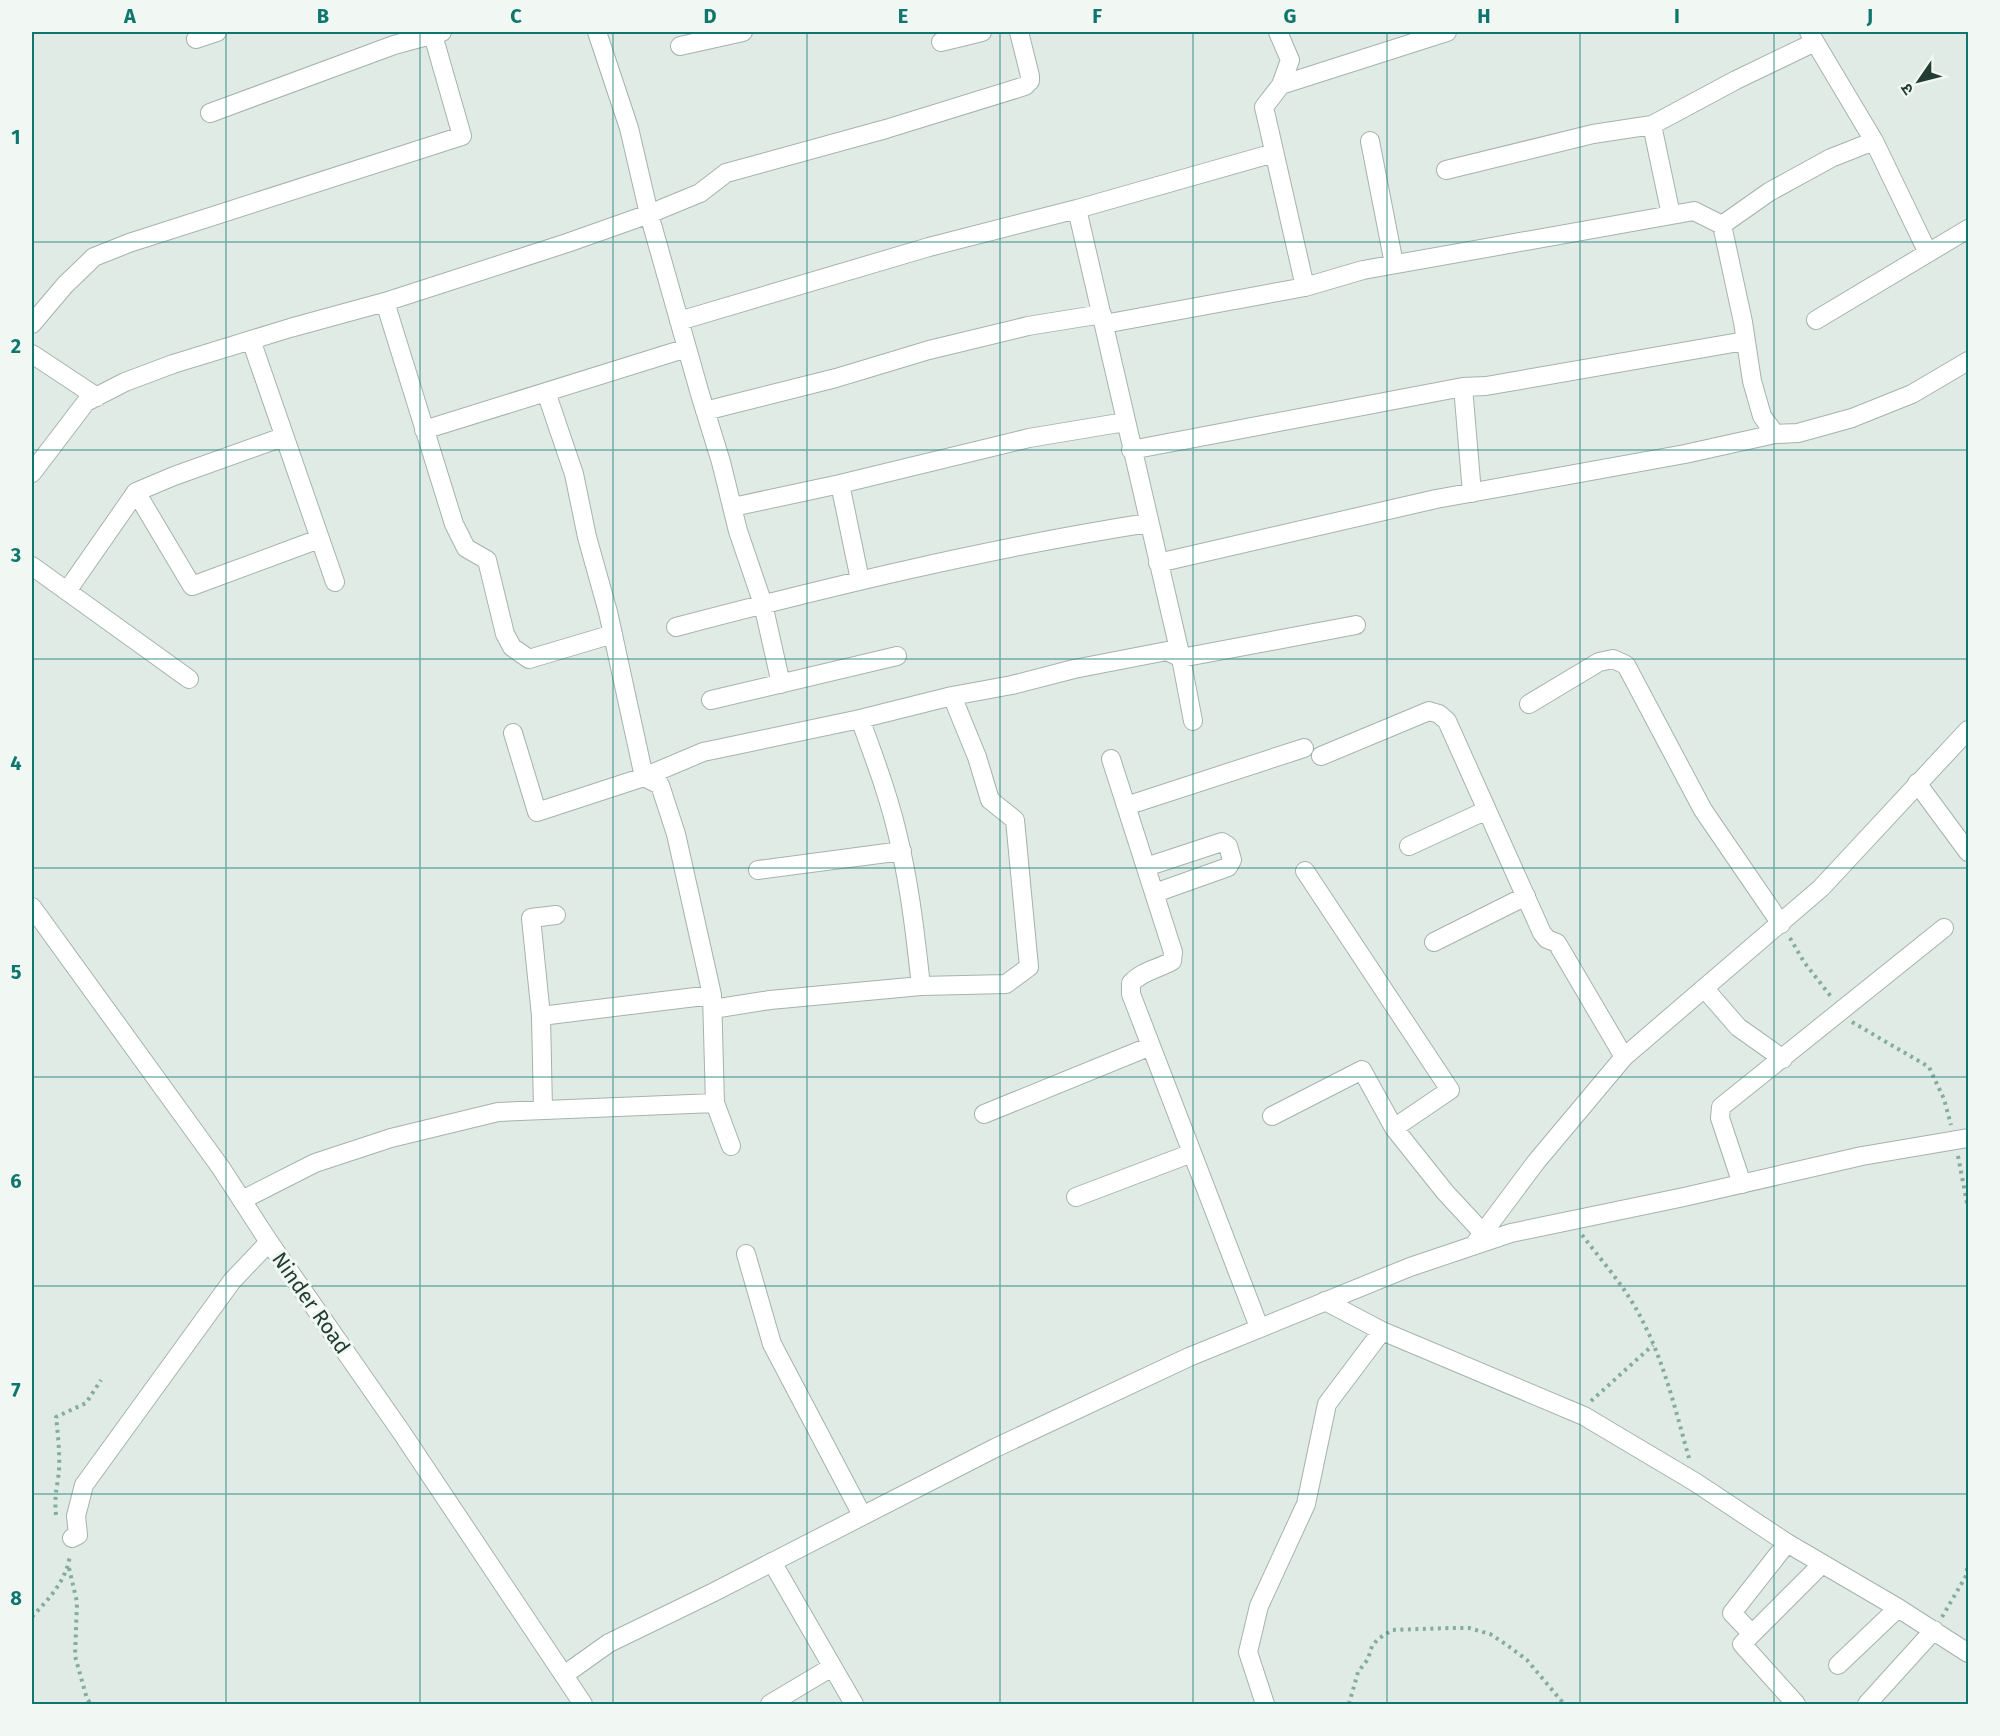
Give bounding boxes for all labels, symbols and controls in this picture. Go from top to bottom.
text: A [123,4,137,28]
text: B [317,4,329,28]
text: C [510,4,522,28]
text: D [703,4,717,28]
text: E [898,4,908,28]
text: F [1092,4,1102,28]
text: G [1284,4,1296,28]
text: H [1477,4,1491,28]
text: I [1674,4,1680,28]
text: J [1866,4,1873,28]
north arrow [1889,51,1949,111]
text: उ [1896,80,1918,99]
text: 1 [11,125,21,149]
text: 2 [11,334,21,358]
text: 3 [10,543,21,567]
text: 4 [10,751,22,775]
text: 5 [11,960,22,984]
text: 6 [10,1169,22,1193]
street label: Ninder Road [266,1247,356,1359]
text: 7 [11,1378,21,1402]
text: 8 [10,1586,22,1610]

